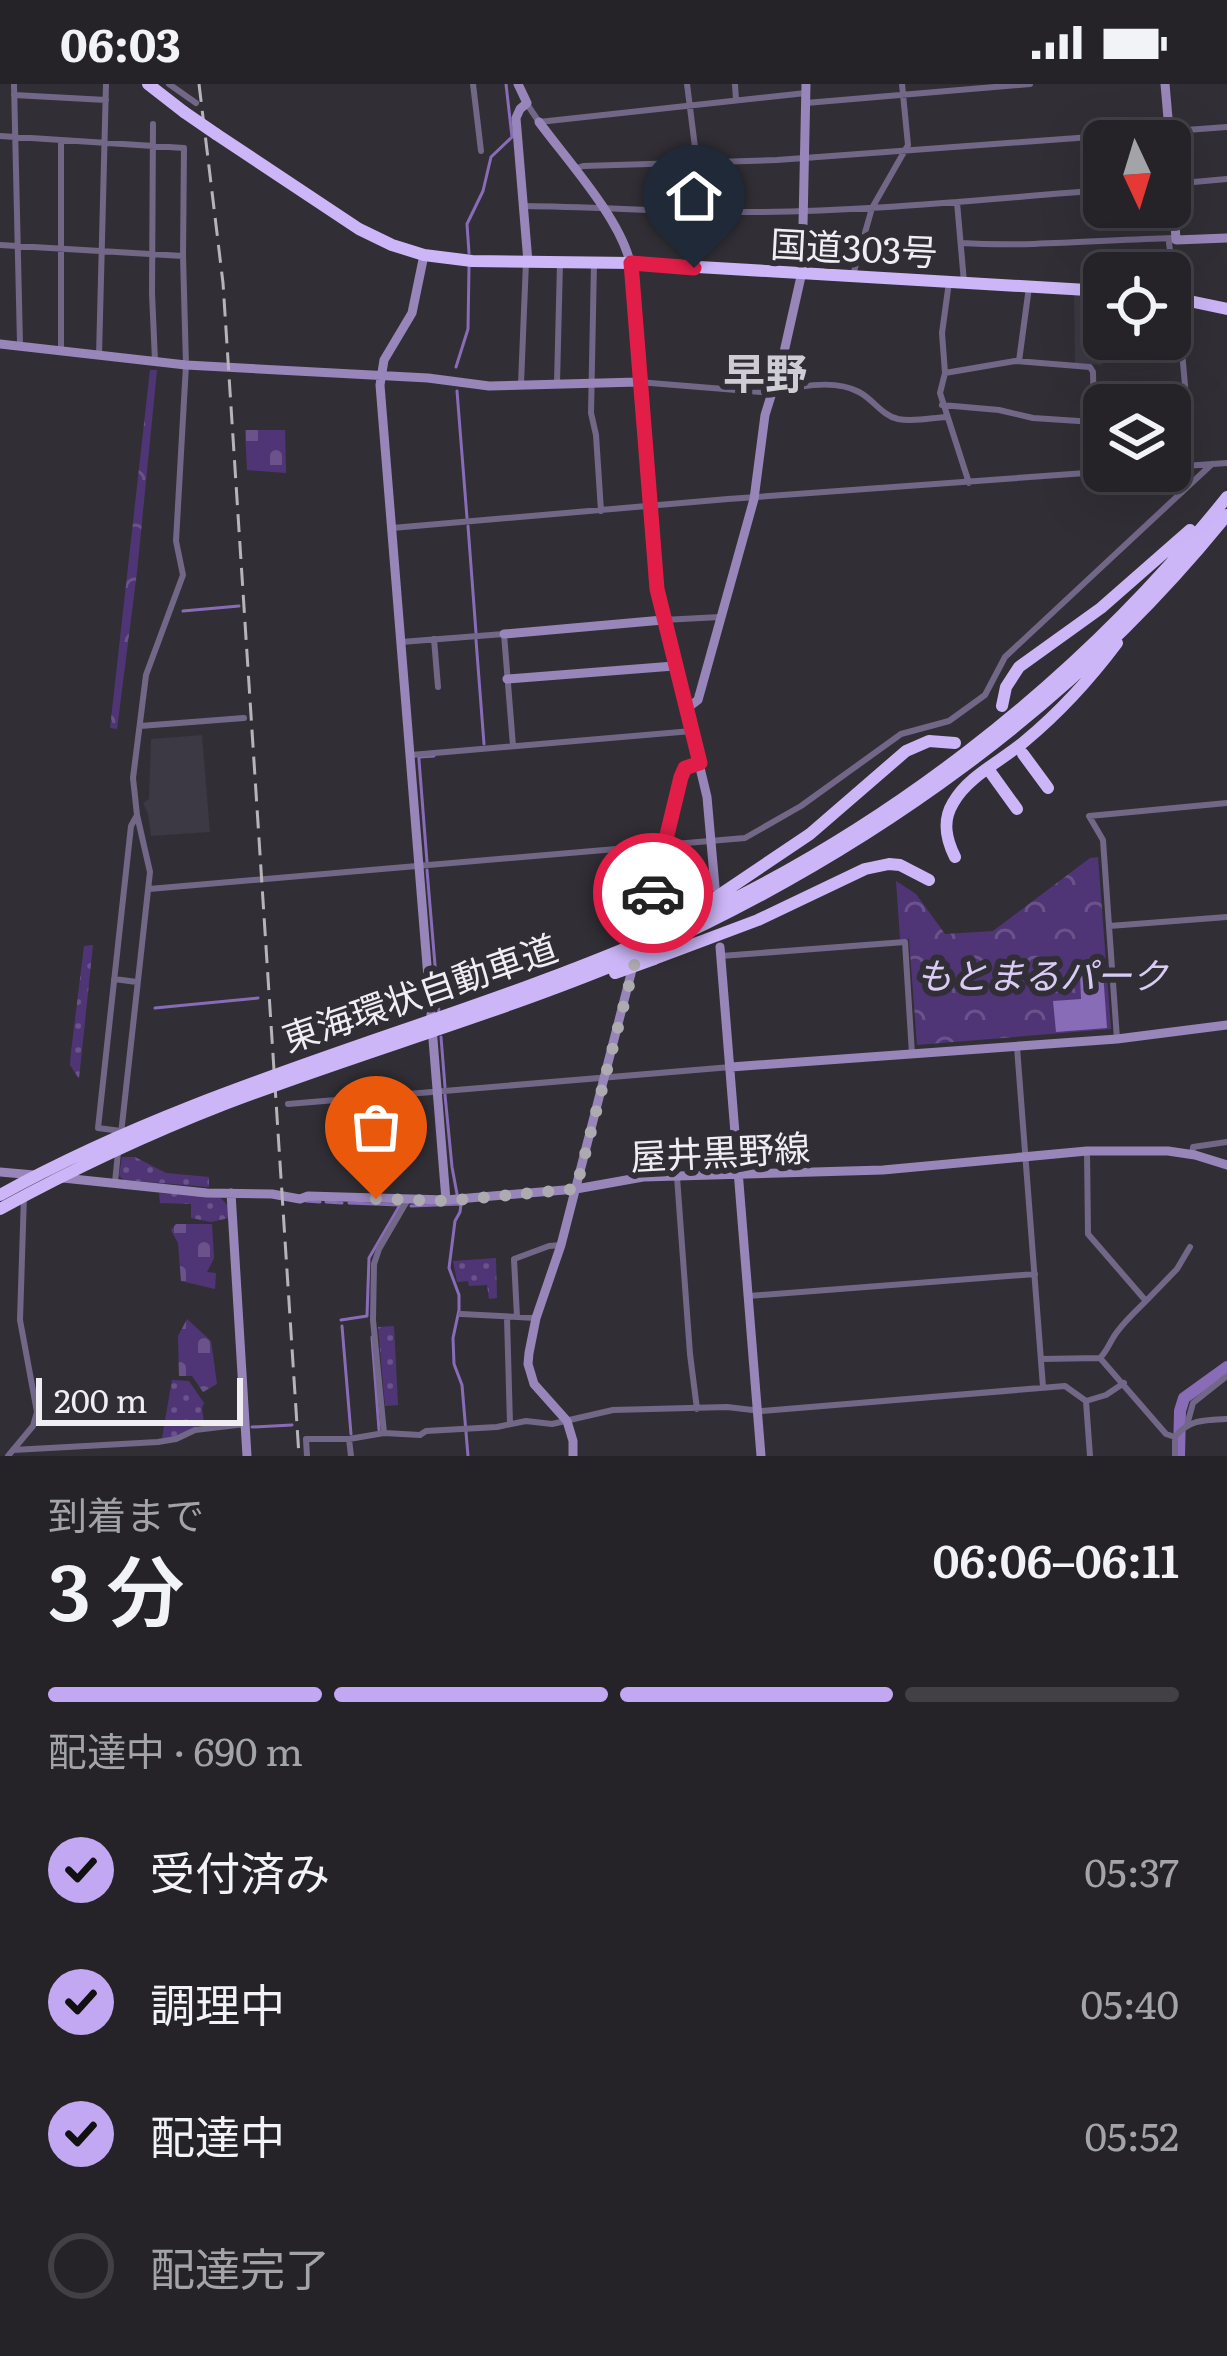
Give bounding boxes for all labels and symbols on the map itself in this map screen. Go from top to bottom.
north arrow [1083,120,1191,228]
pin [643,145,745,268]
street label: 国道303号 [769,215,939,277]
district label: 早野 [723,340,807,402]
courier [593,833,713,953]
street label: 東海環状自動車道 [274,919,564,1063]
park label: もとまるパーク [916,947,1170,1000]
pin [325,1076,427,1199]
street label: 屋井黒野線 [629,1119,811,1181]
scale bar [36,1372,243,1425]

